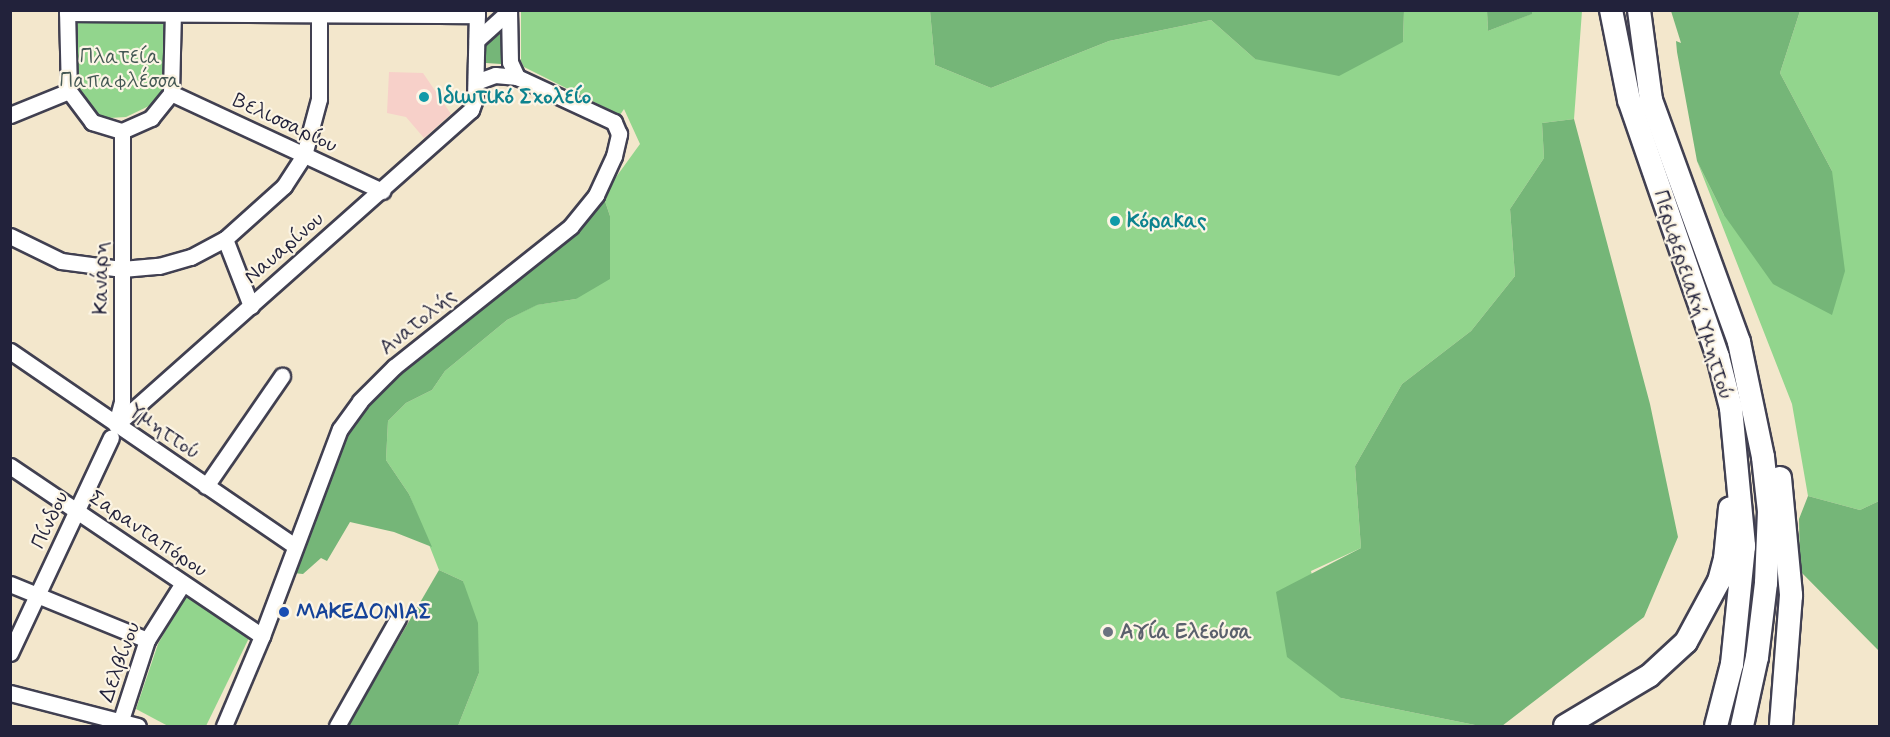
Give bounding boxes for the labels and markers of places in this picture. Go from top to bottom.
place label: Ιδιωτικό Σχολείο [436,84,591,110]
marker: Ιδιωτικό Σχολείο [417,90,431,104]
place label: Κόρακας [1127,208,1206,234]
marker: Κόρακας [1108,214,1122,228]
place label: ΜΑΚΕΔΟΝΙΑΣ [296,599,431,625]
marker: ΜΑΚΕΔΟΝΙΑΣ [277,605,291,619]
place label: Αγία Ελεούσα [1120,619,1252,645]
marker: Αγία Ελεούσα [1101,625,1115,639]

